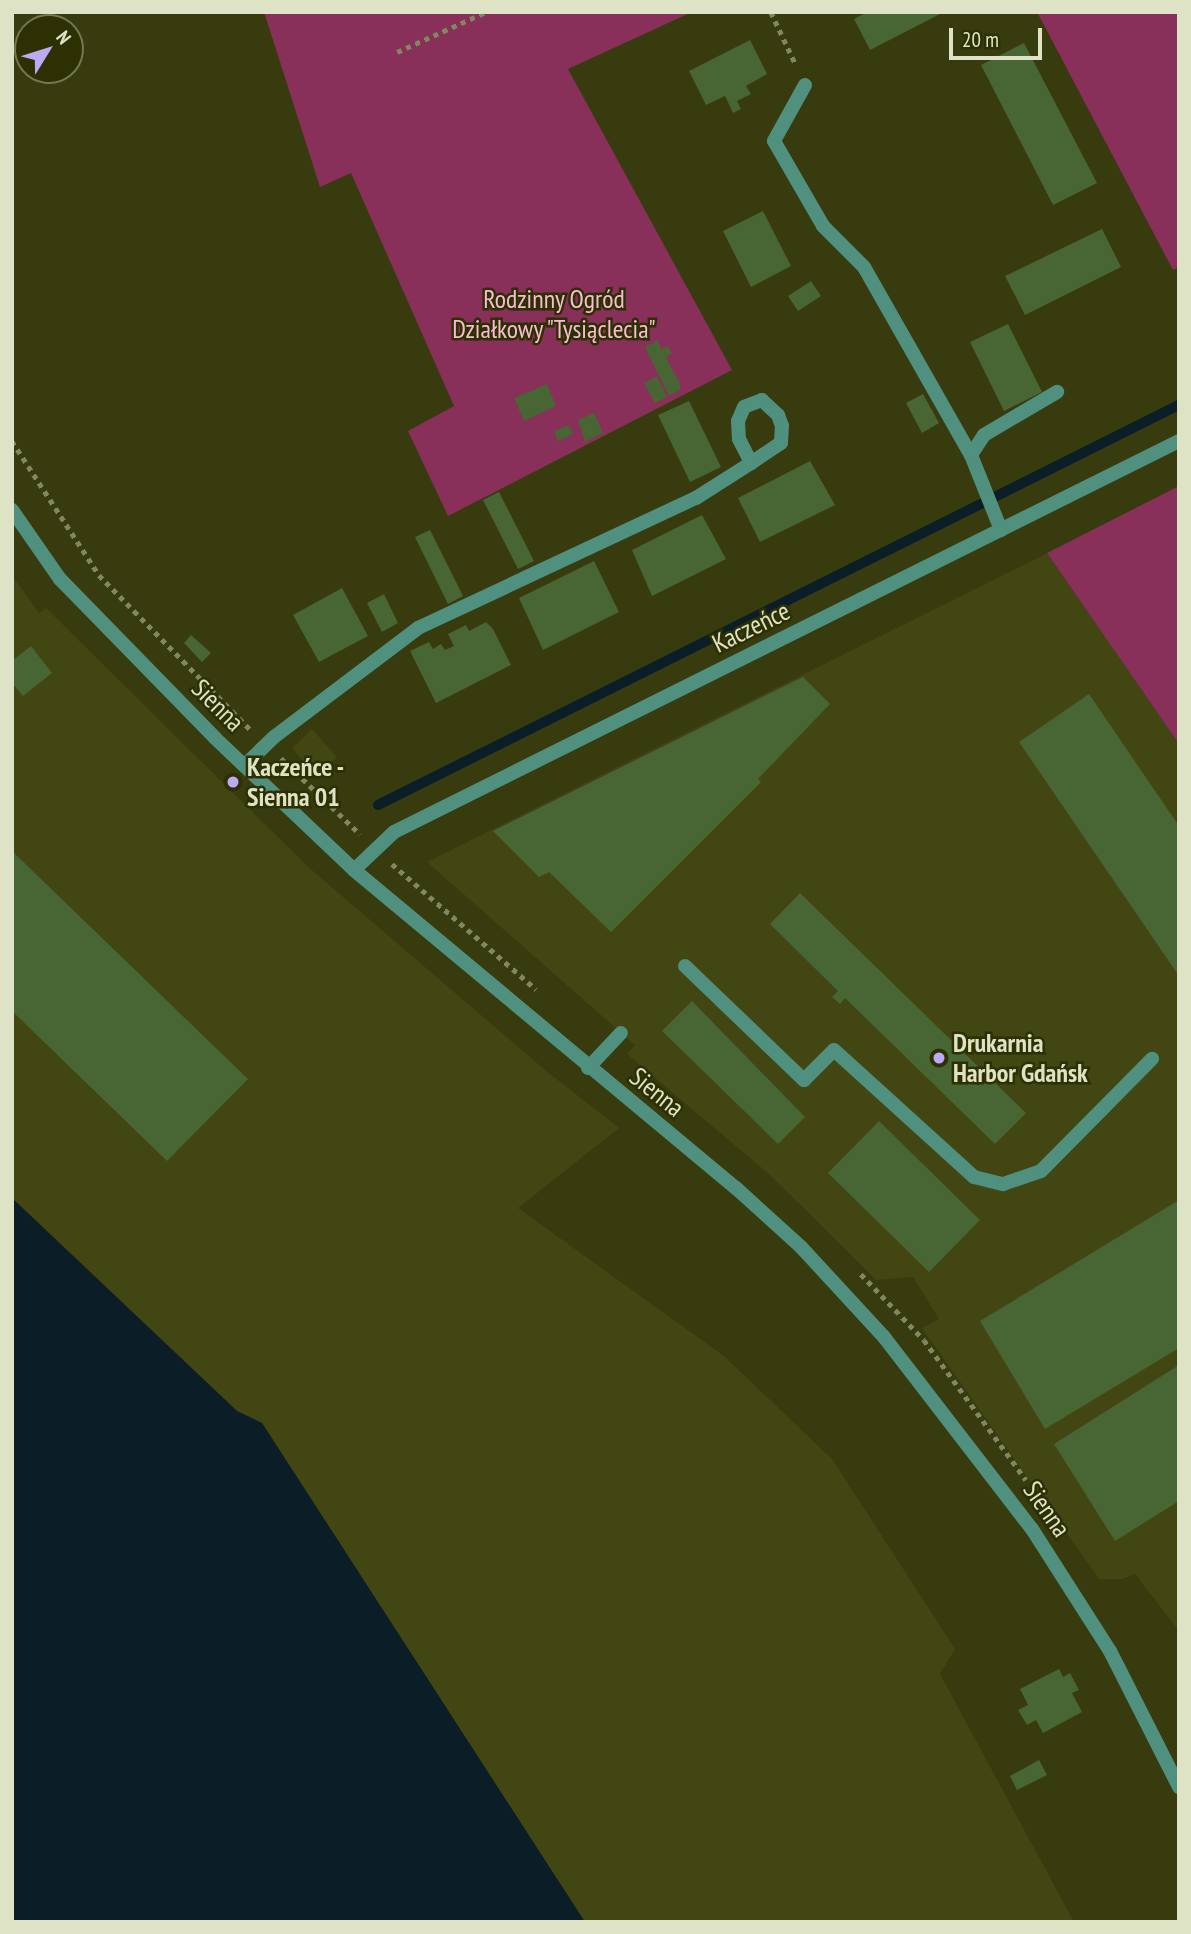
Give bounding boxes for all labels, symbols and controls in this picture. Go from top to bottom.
north arrow [14,14,84,84]
scale bar [953,14,1046,58]
text: N [51,26,77,49]
text: 20 m [962,26,999,53]
park label: Rodzinny Ogród Działkowy "Tysiąclecia" [451,283,657,344]
street label: Kaczeńce [707,595,795,659]
street label: Sienna [185,672,251,738]
place label: Kaczeńce - Sienna 01 [247,751,345,812]
marker: Kaczeńce - Sienna 01 [225,774,241,790]
place label: Drukarnia Harbor Gdańsk [953,1027,1088,1088]
marker: Drukarnia Harbor Gdańsk [931,1050,947,1066]
street label: Sienna [624,1061,690,1123]
street label: Sienna [1017,1475,1077,1543]

